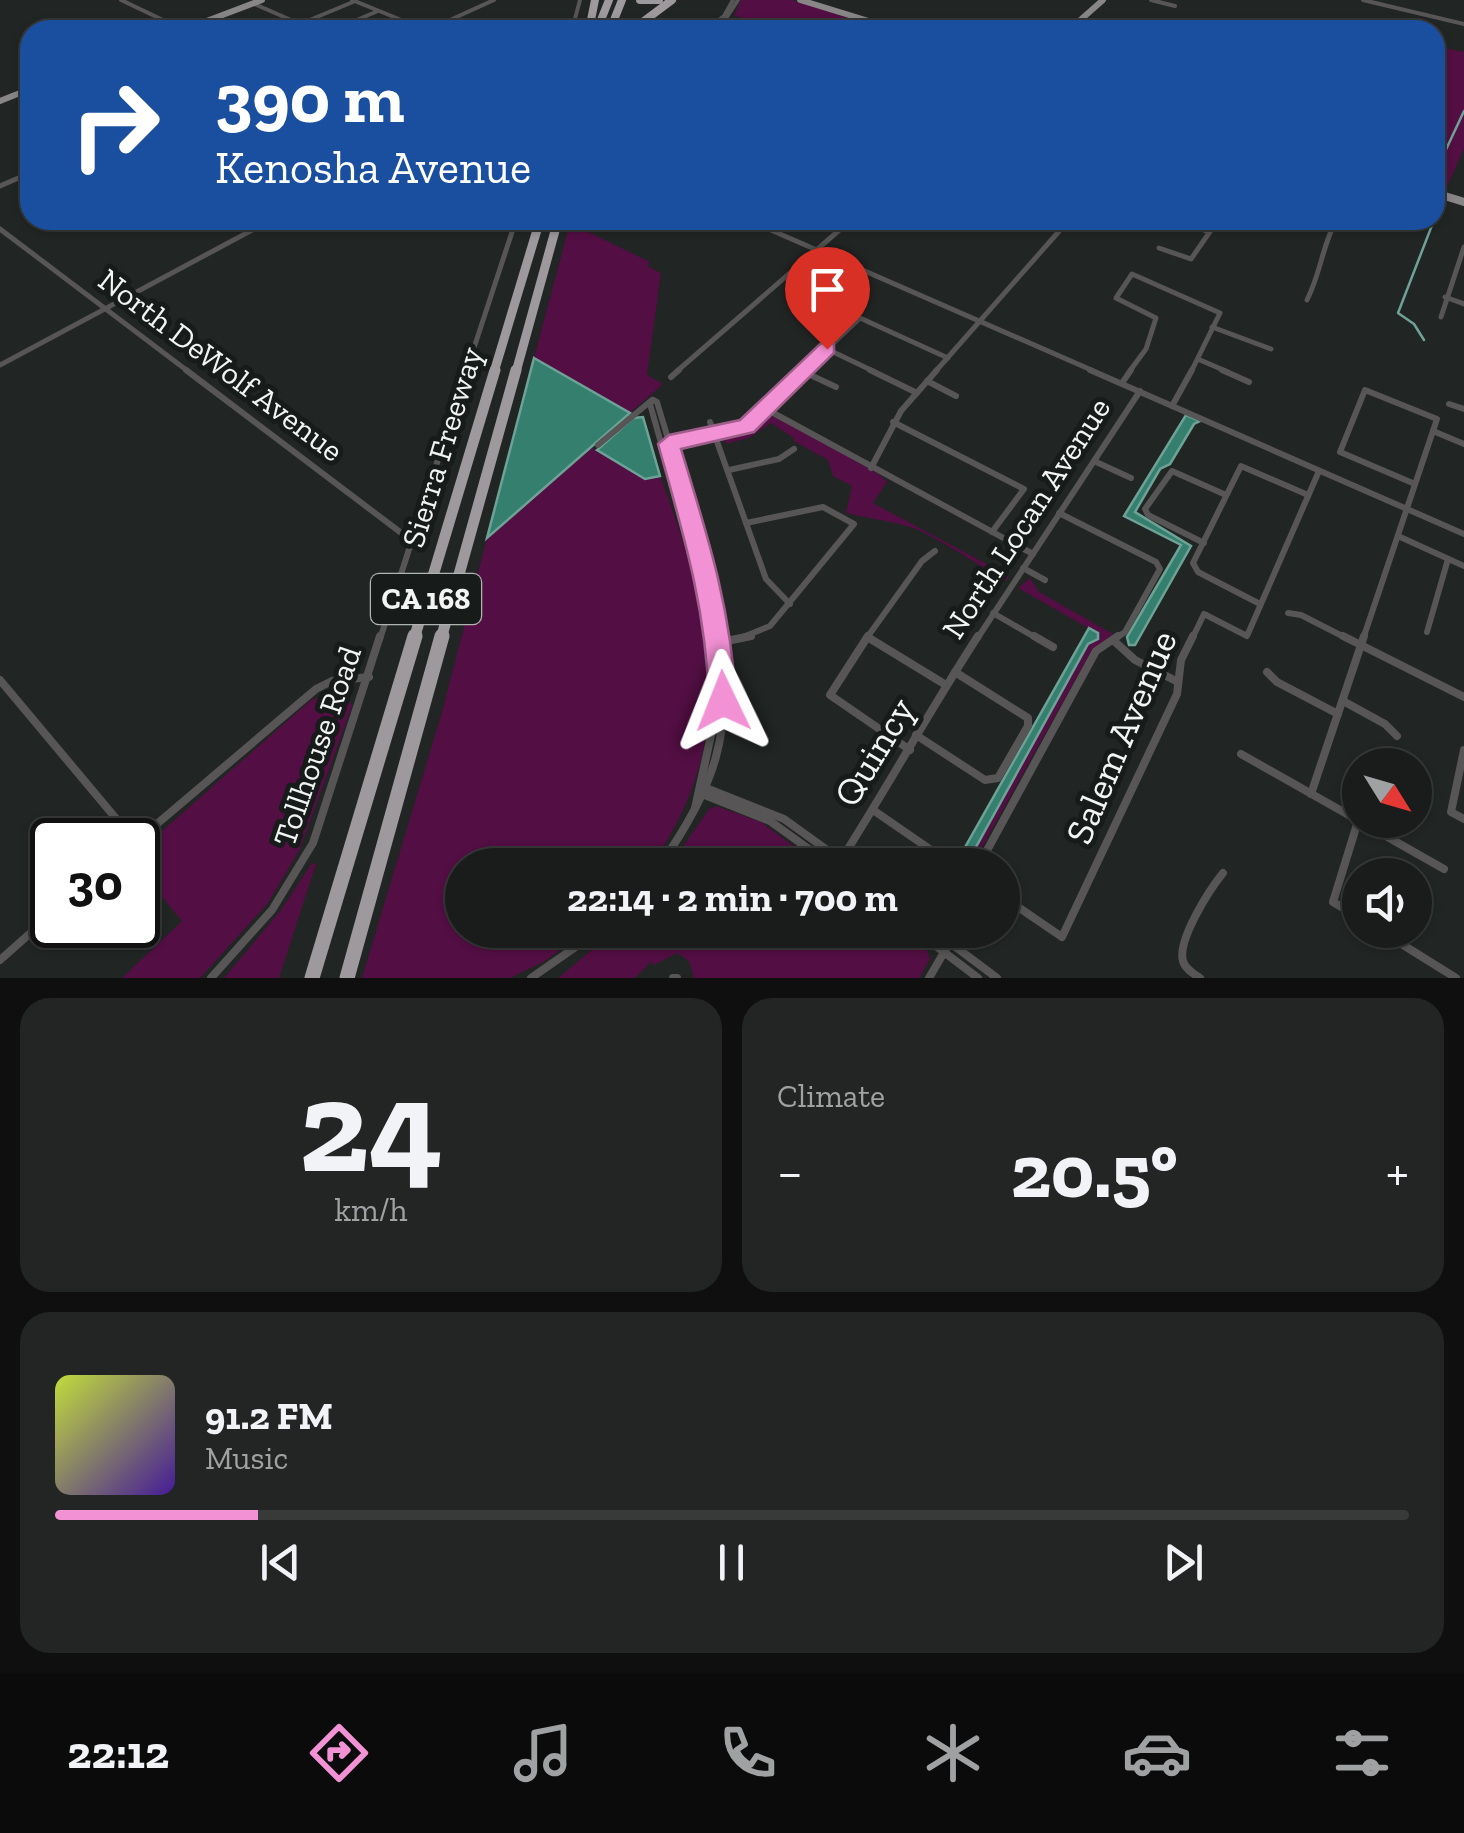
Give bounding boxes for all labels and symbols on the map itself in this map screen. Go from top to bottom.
pin [785,247,870,350]
street label: North DeWolf Avenue [91,261,351,469]
street label: Sierra Freeway [394,342,491,552]
street label: North Locan Avenue [934,390,1118,646]
road number: CA 168 [371,574,481,624]
street label: Salem Avenue [1055,623,1187,851]
street label: Tollhouse Road [265,641,369,851]
position arrow [671,649,775,753]
street label: Quincy [824,689,925,815]
north arrow [1342,748,1432,838]
speed limit sign: 30 [30,818,160,948]

